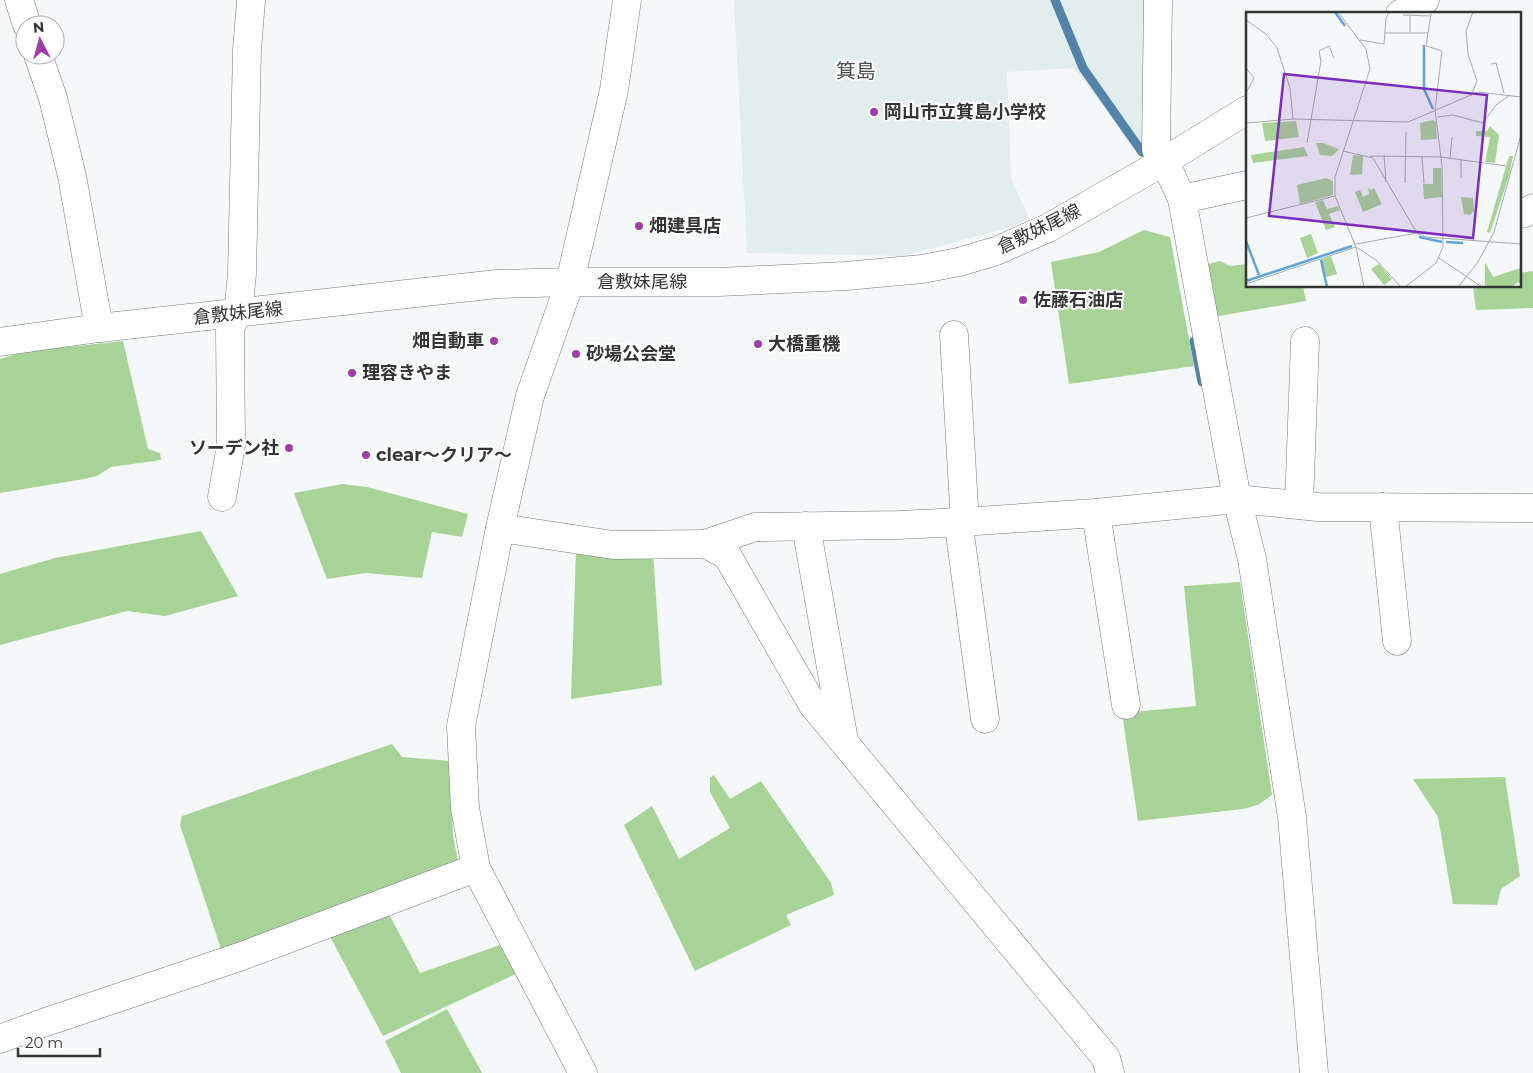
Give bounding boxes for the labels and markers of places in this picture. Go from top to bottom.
place label: 岡山市立箕島小学校 [884,101,1046,123]
marker: 岡山市立箕島小学校 [868,106,880,118]
place label: 畑建具店 [649,215,721,237]
marker: 畑建具店 [633,220,645,232]
place label: 佐藤石油店 [1033,289,1123,311]
marker: 佐藤石油店 [1017,294,1029,306]
place label: 畑自動車 [412,330,484,352]
place label: 大橋重機 [768,333,841,355]
marker: 畑自動車 [488,335,500,347]
marker: 大橋重機 [752,338,764,350]
place label: 砂場公会堂 [586,343,676,365]
marker: 砂場公会堂 [570,348,582,360]
place label: 理容きやま [362,362,452,384]
marker: 理容きやま [346,367,358,379]
place label: ソーデン社 [189,437,279,459]
marker: ソーデン社 [283,442,295,454]
place label: clear～クリア～ [376,444,512,466]
marker: clear～クリア～ [360,449,372,461]

